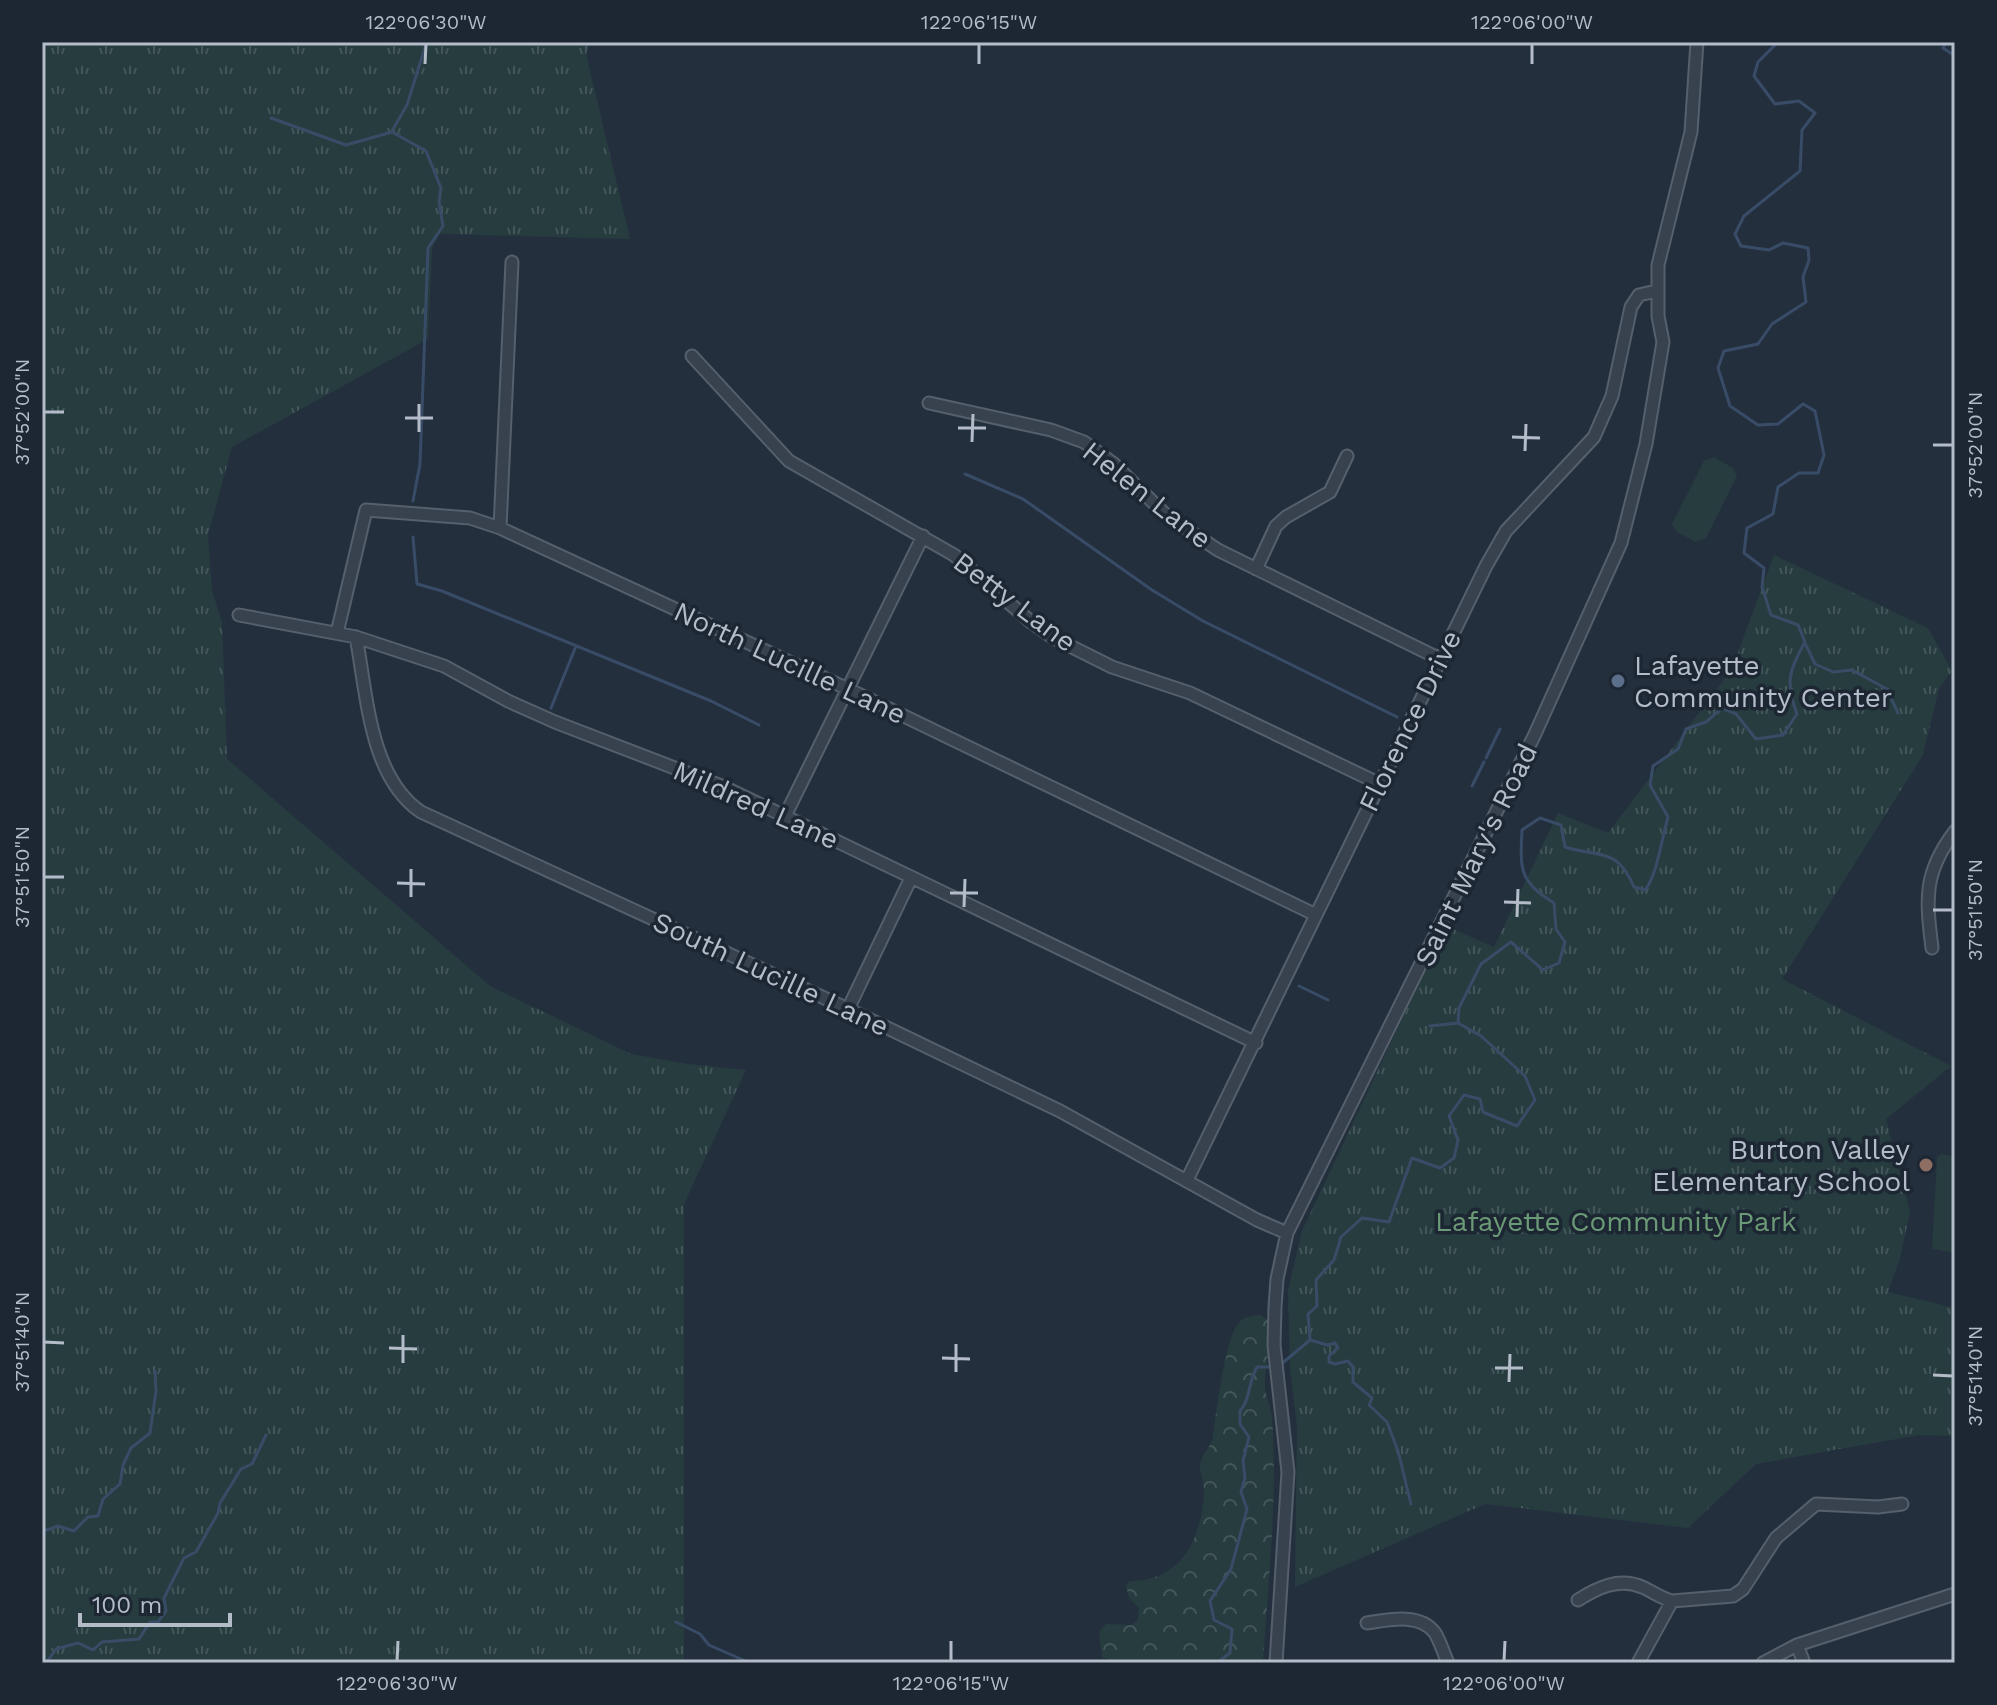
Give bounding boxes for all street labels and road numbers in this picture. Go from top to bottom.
street label: Helen Lane [1076,435,1218,555]
street label: Betty Lane [947,545,1083,659]
street label: North Lucille Lane [669,595,911,731]
street label: Florence Drive [1352,625,1468,817]
street label: Saint Mary's Road [1408,738,1544,972]
street label: Mildred Lane [668,754,844,856]
street label: South Lucille Lane [648,905,894,1043]

